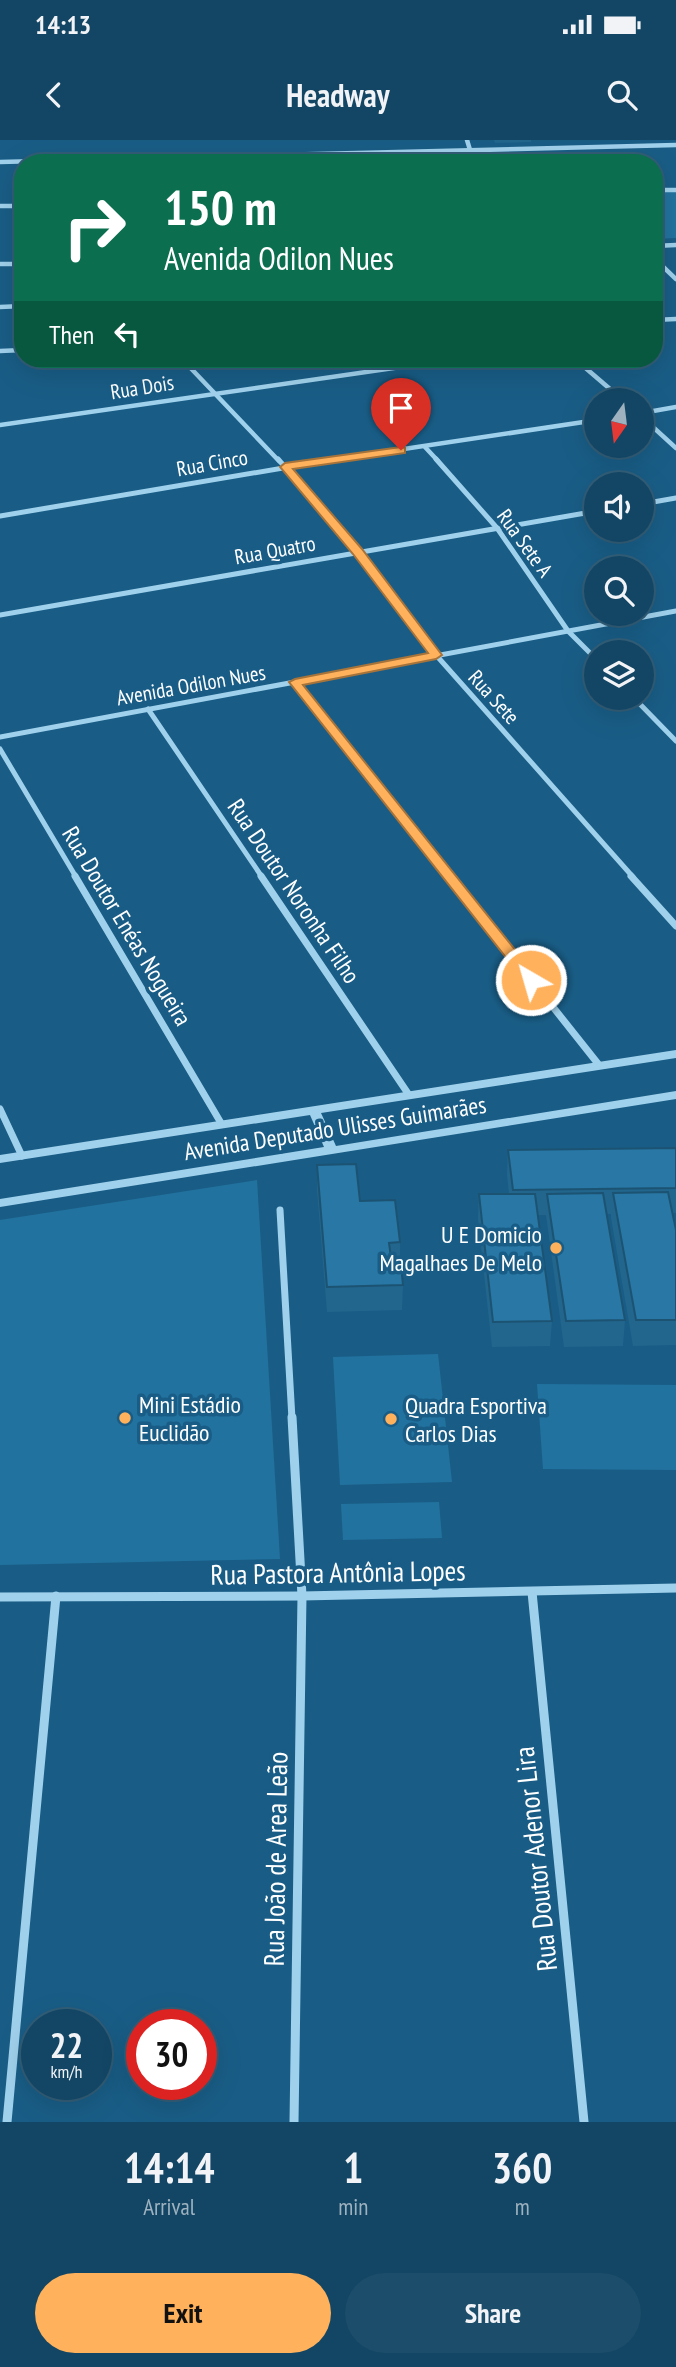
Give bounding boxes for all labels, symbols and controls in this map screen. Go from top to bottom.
text: 14:13 [35,8,91,41]
text: Headway [286,74,390,116]
icon: back [35,76,73,114]
icon: search [603,76,641,114]
text: 150 m [164,175,277,239]
icon: right [49,182,140,273]
text: Avenida Odilon Nues [164,237,394,279]
icon: left [108,315,146,353]
text: Then [49,318,94,351]
street label: Rua Dois [108,369,176,405]
pin [371,378,431,450]
north arrow [584,388,654,458]
map controls [584,388,654,710]
icon: arrive [382,389,420,427]
street label: Rua Cinco [174,443,250,483]
button: sound [584,472,654,542]
street label: Rua Sete A [491,504,559,582]
street label: Rua Quatro [232,530,318,570]
button: search [584,556,654,626]
button: layers [584,640,654,710]
street label: Avenida Odilon Nues [114,659,268,711]
street label: Rua Sete [463,664,525,730]
street label: Rua Doutor Noronha Filho [221,793,367,989]
street label: Rua Doutor Enéas Nogueira [55,821,199,1031]
position arrow [494,943,568,1017]
street label: Avenida Deputado Ulisses Guimarães [182,1089,488,1167]
place label: U E Domicio Magalhaes De Melo [380,1219,542,1278]
marker: U E Domicio Magalhaes De Melo [548,1240,564,1256]
place label: Mini Estádio Euclidão [139,1389,241,1448]
place label: Quadra Esportiva Carlos Dias [405,1390,547,1449]
marker: Mini Estádio Euclidão [117,1410,133,1426]
marker: Quadra Esportiva Carlos Dias [383,1411,399,1427]
street label: Rua Pastora Antônia Lopes [210,1551,466,1593]
street label: Rua Doutor Adenor Lira [505,1745,565,1973]
street label: Rua João de Area Leão [255,1751,295,1967]
speed limit sign: 30 [126,2009,217,2100]
text: 22 [50,2022,83,2068]
text: km/h [51,2060,82,2083]
text: 14:14 [124,2140,215,2195]
text: 1 [343,2140,363,2195]
text: 360 [492,2140,552,2195]
text: Arrival [143,2192,195,2221]
text: min [338,2192,368,2221]
text: m [515,2192,530,2221]
button: Exit [35,2273,331,2353]
button: Share [345,2273,641,2353]

